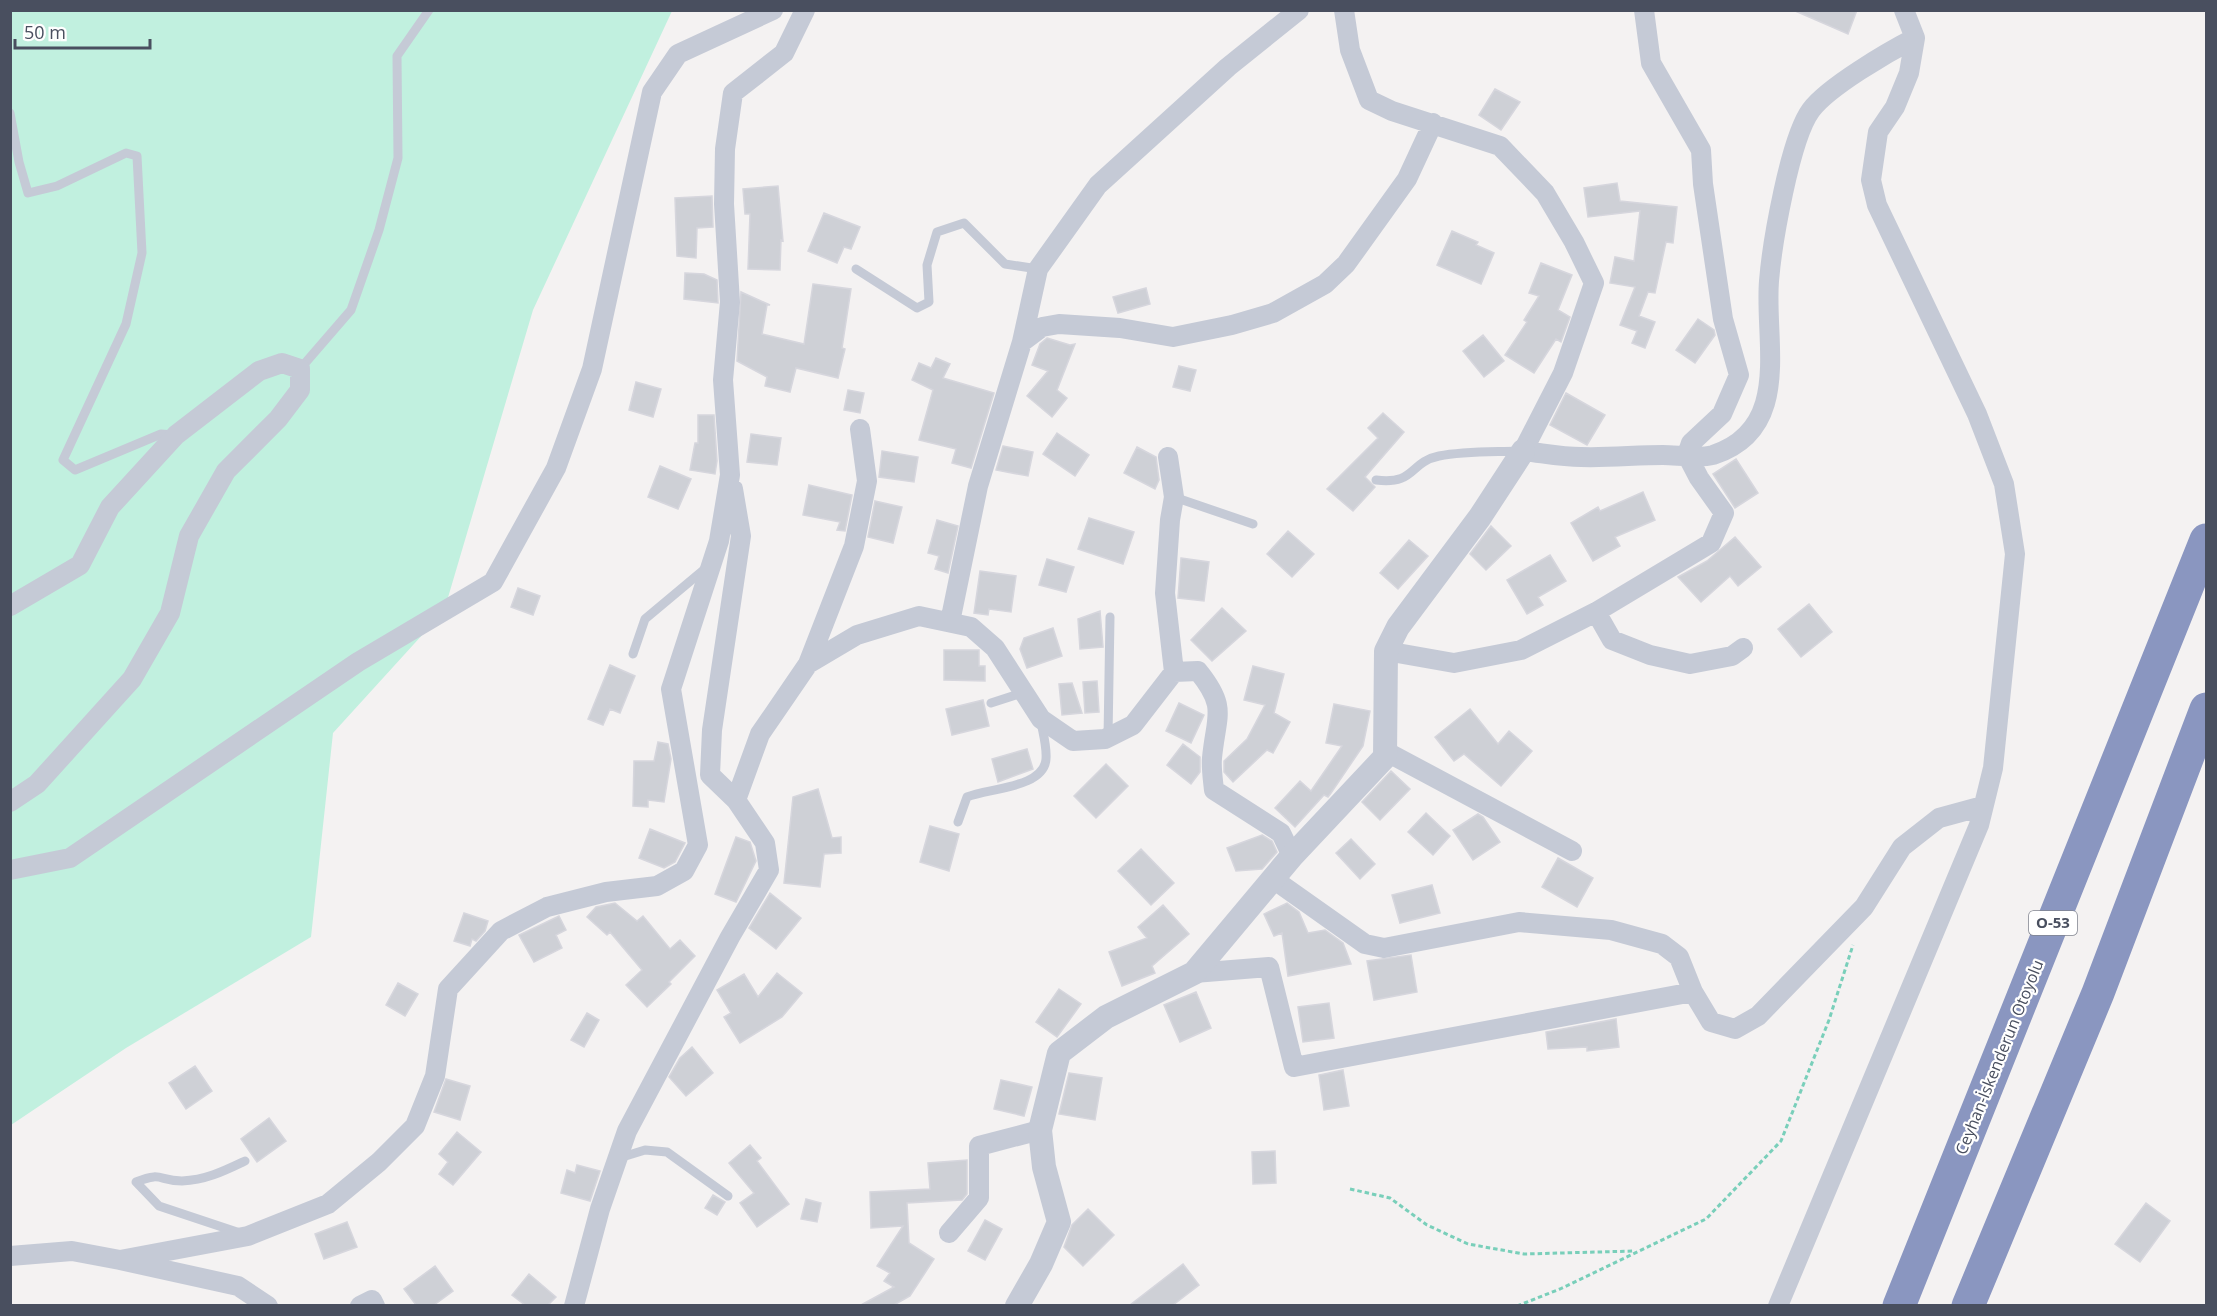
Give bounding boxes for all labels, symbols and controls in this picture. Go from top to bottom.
scale bar [15,12,150,50]
text: 50 m [24,20,66,44]
road number: O-53 [2029,911,2077,935]
street label: Ceyhan-İskenderun Otoyolu [1950,956,2048,1158]

